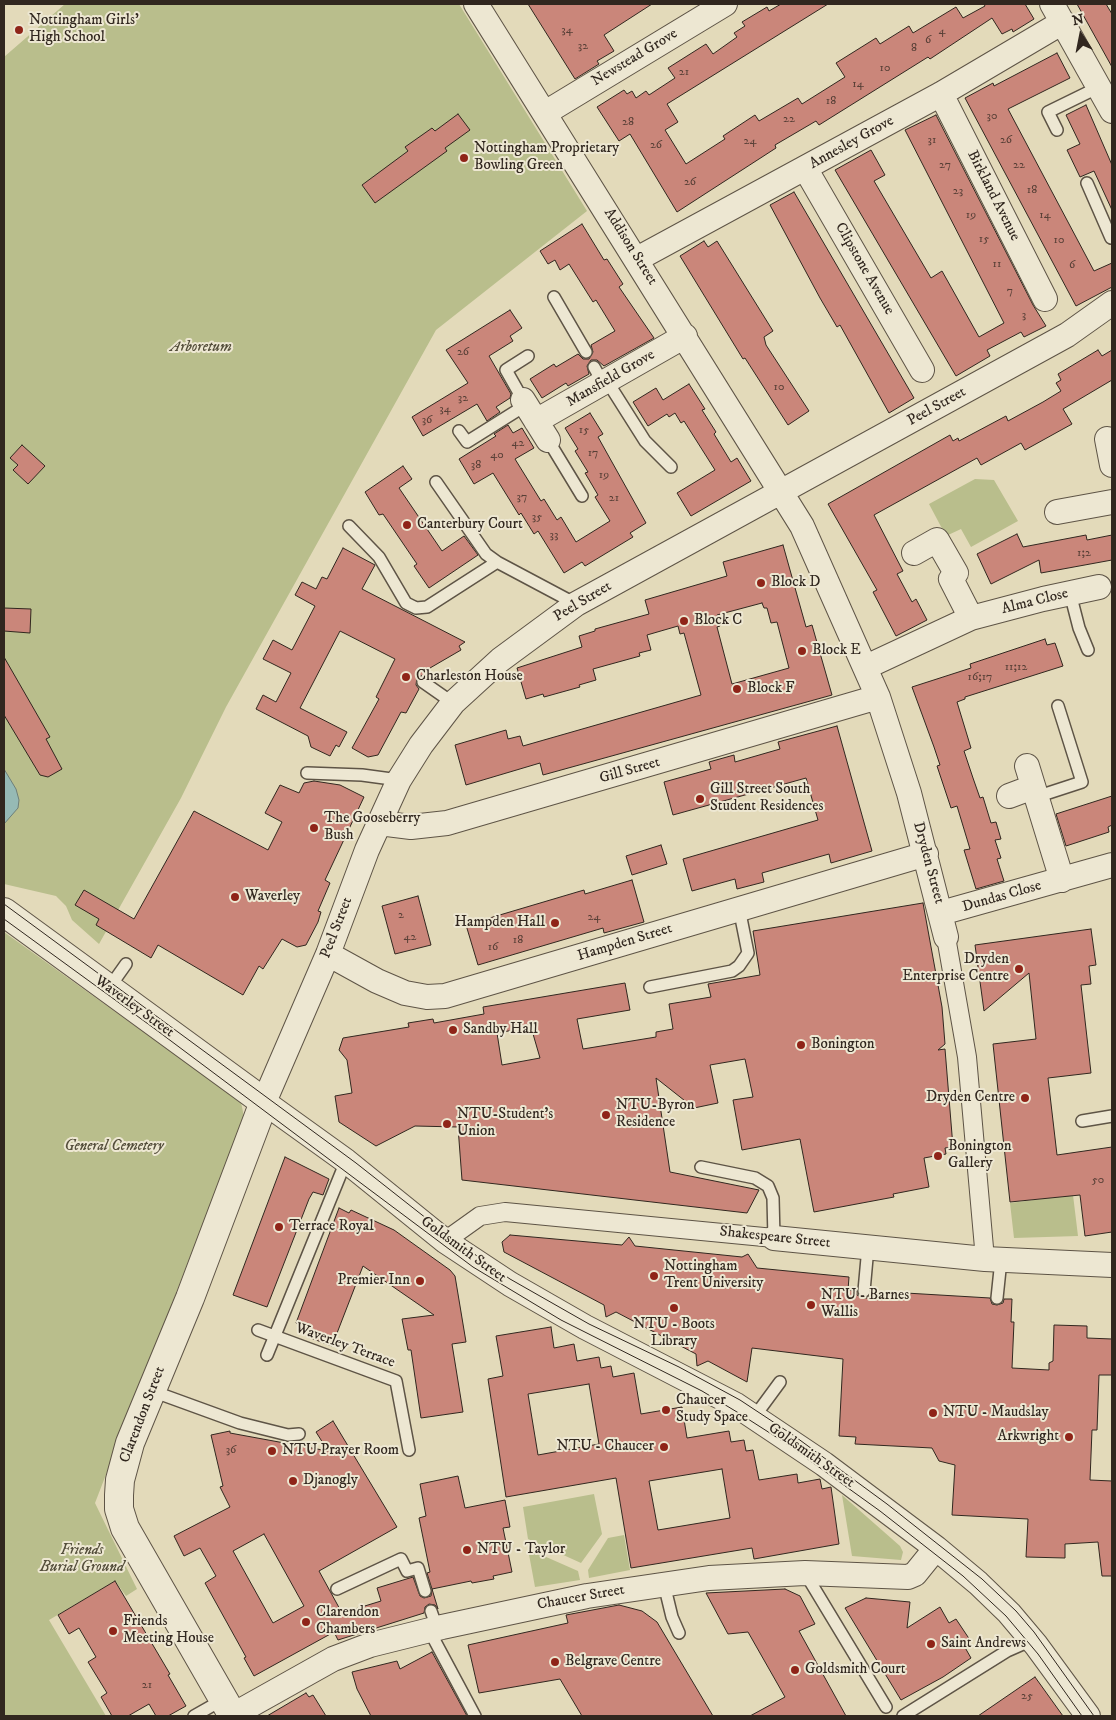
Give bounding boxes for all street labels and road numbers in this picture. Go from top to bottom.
street label: Newstead Grove [589,25,681,91]
street label: Annesley Grove [807,112,897,174]
street label: Birkland Avenue [963,148,1023,244]
street label: Addison Street [599,205,661,289]
street label: Clipstone Avenue [830,220,898,318]
street label: Mansfield Grove [564,346,658,412]
street label: Peel Street [905,384,969,430]
street label: Peel Street [551,578,615,626]
street label: Alma Close [1000,585,1070,619]
street label: Gill Street [598,754,662,788]
street label: Dryden Street [908,820,948,906]
street label: Dundas Close [960,877,1044,917]
street label: Peel Street [317,895,357,961]
street label: Hampden Street [576,920,674,966]
street label: Waverley Street [91,972,177,1042]
street label: Goldsmith Street [417,1213,509,1287]
street label: Shakespeare Street [719,1223,831,1253]
street label: Waverley Terrace [293,1320,397,1372]
street label: Clarendon Street [116,1364,170,1466]
street label: Goldsmith Street [764,1420,858,1492]
street label: Chaucer Street [536,1581,626,1615]

